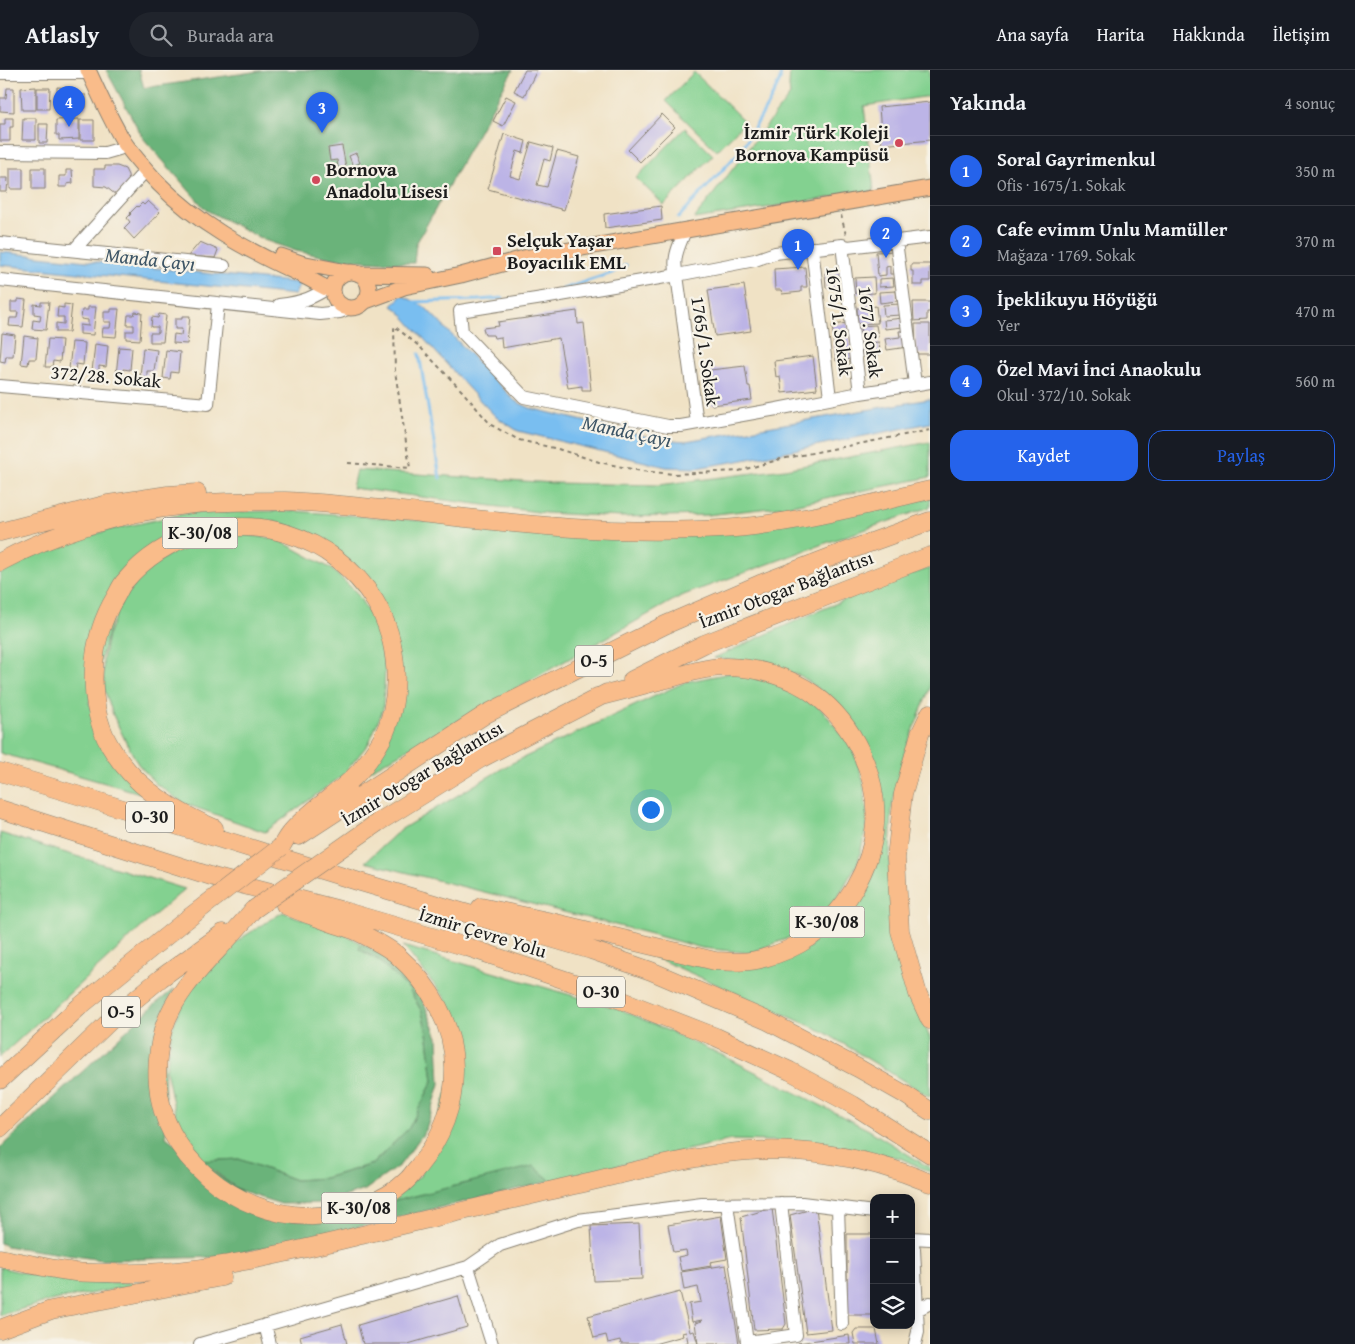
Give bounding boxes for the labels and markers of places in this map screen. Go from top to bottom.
pin: 4 [53,86,85,127]
pin: 3 [306,92,338,133]
place label: İzmir Türk Koleji Bornova Kampüsü [735,118,889,168]
marker: İzmir Türk Koleji Bornova Kampüsü [893,137,905,149]
place label: Bornova Anadolu Lisesi [326,155,449,205]
marker: Bornova Anadolu Lisesi [310,174,322,186]
pin: 2 [870,217,902,258]
place label: Selçuk Yaşar Boyacılık EML [507,226,626,276]
pin: 1 [782,229,814,270]
marker: Selçuk Yaşar Boyacılık EML [491,245,503,257]

